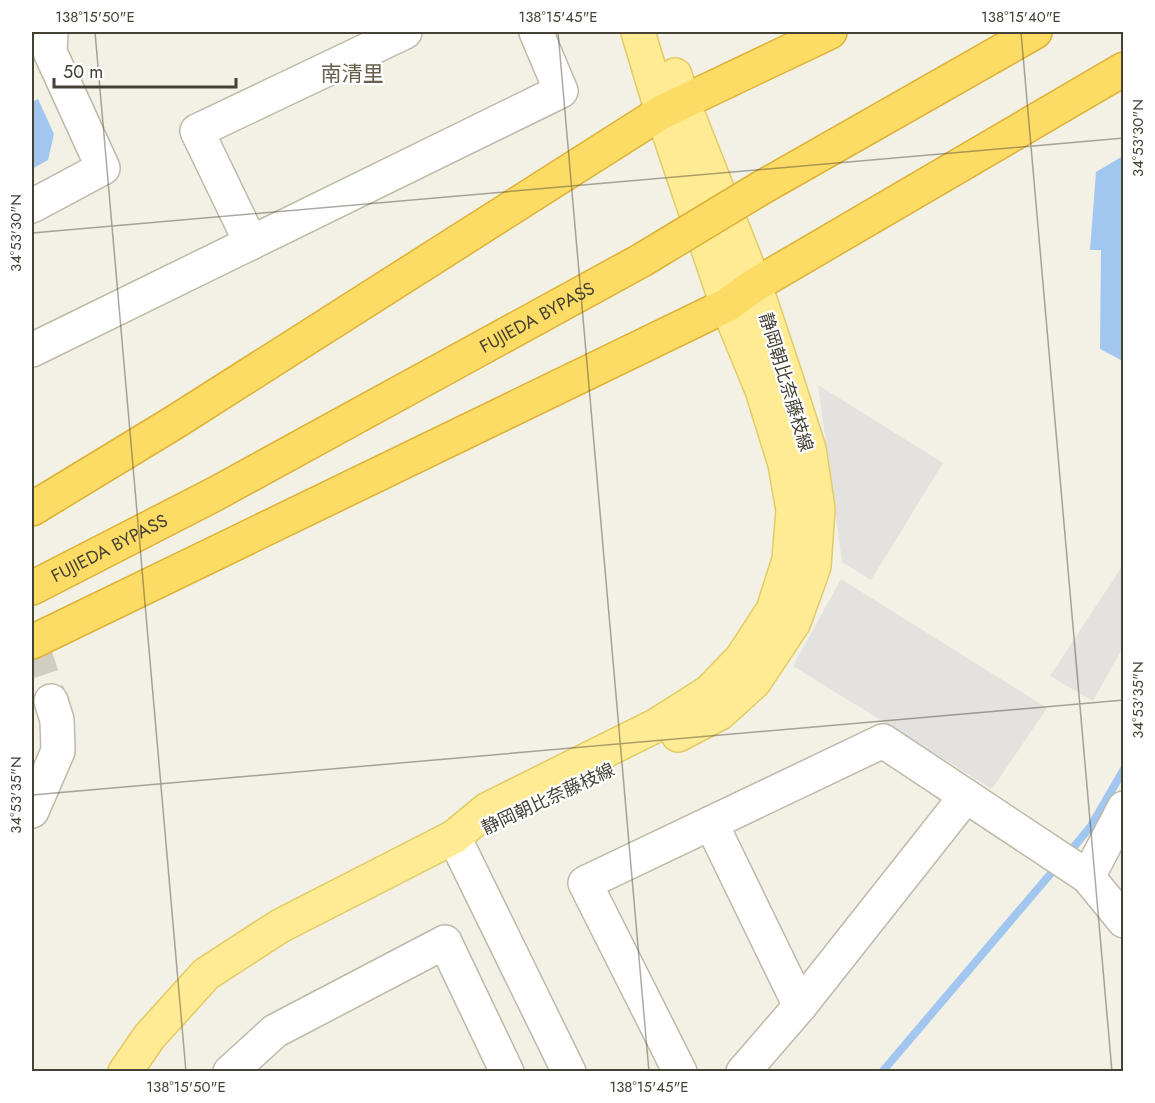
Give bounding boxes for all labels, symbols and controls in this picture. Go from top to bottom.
text: 138°15'50"E [55,6,135,28]
text: 138°15'45"E [518,6,598,28]
text: 138°15'40"E [981,6,1061,28]
scale bar [54,51,236,89]
text: 50 m [63,59,103,85]
district label: 南清里 [321,59,384,89]
text: 34°53'30"N [1127,99,1149,177]
text: 34°53'30"N [5,194,27,272]
street label: FUJIEDA BYPASS [475,275,599,360]
street label: 静岡朝比奈藤枝線 [753,309,819,455]
street label: FUJIEDA BYPASS [47,507,172,589]
text: 34°53'35"N [1127,661,1149,739]
text: 34°53'35"N [5,756,27,834]
street label: 静岡朝比奈藤枝線 [477,757,619,841]
text: 138°15'50"E [146,1076,226,1098]
text: 138°15'45"E [609,1076,689,1098]

